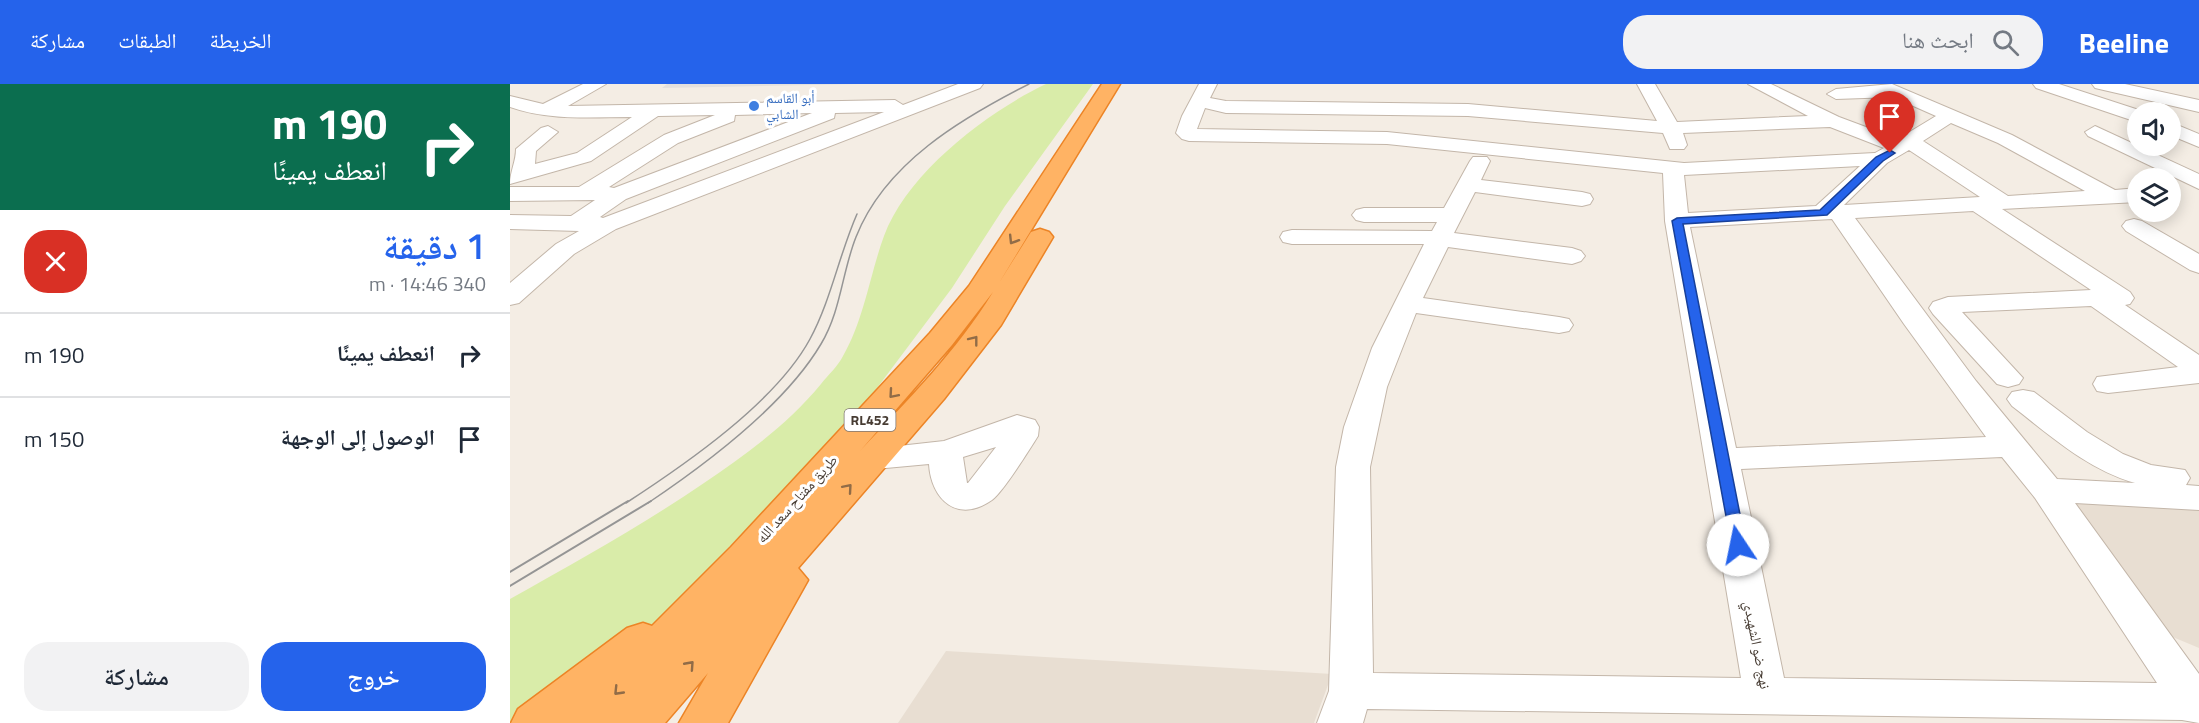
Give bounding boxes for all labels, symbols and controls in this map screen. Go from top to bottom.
search box [1623,15,2043,69]
text: Beeline [2079,21,2169,64]
text: ابحث هنا [1902,23,1974,57]
text: مشاركة [30,24,85,56]
text: الطبقات [118,24,177,56]
text: الخريطة [210,24,271,56]
icon: search [1989,26,2022,59]
place label: أبو القاسم الشابي [766,87,815,126]
text: 190 m [272,91,387,155]
pin [1864,91,1915,153]
marker: أبو القاسم الشابي [747,99,761,113]
icon: arrive [1873,100,1906,133]
map controls [2127,102,2181,222]
button: sound [2127,102,2181,156]
icon: right [408,108,486,186]
text: انعطف يمينًا [272,149,387,190]
button: layers [2127,168,2181,222]
text: 1 دقيقة [383,218,486,273]
button: close [24,230,87,293]
one-way arrow [1008,234,1020,244]
text: 340 m · 14:46 [369,268,486,299]
one-way arrow [967,335,978,346]
text: انعطف يمينًا [337,336,435,370]
text: 190 m [24,338,84,372]
icon: right [453,339,486,372]
one-way arrow [889,387,900,397]
road number: RL452 [844,409,896,431]
text: الوصول إلى الوجهة [281,420,435,454]
text: 150 m [24,422,84,456]
icon: arrive [453,423,486,456]
street label: طريق مفتاح سعد الله [750,449,843,548]
one-way arrow [841,484,852,495]
position arrow [1706,513,1770,577]
street label: نهج ضو الشهيدي [1737,599,1777,691]
button: مشاركة [24,642,249,711]
button: خروج [261,642,486,711]
one-way arrow [683,661,694,672]
one-way arrow [614,684,625,694]

